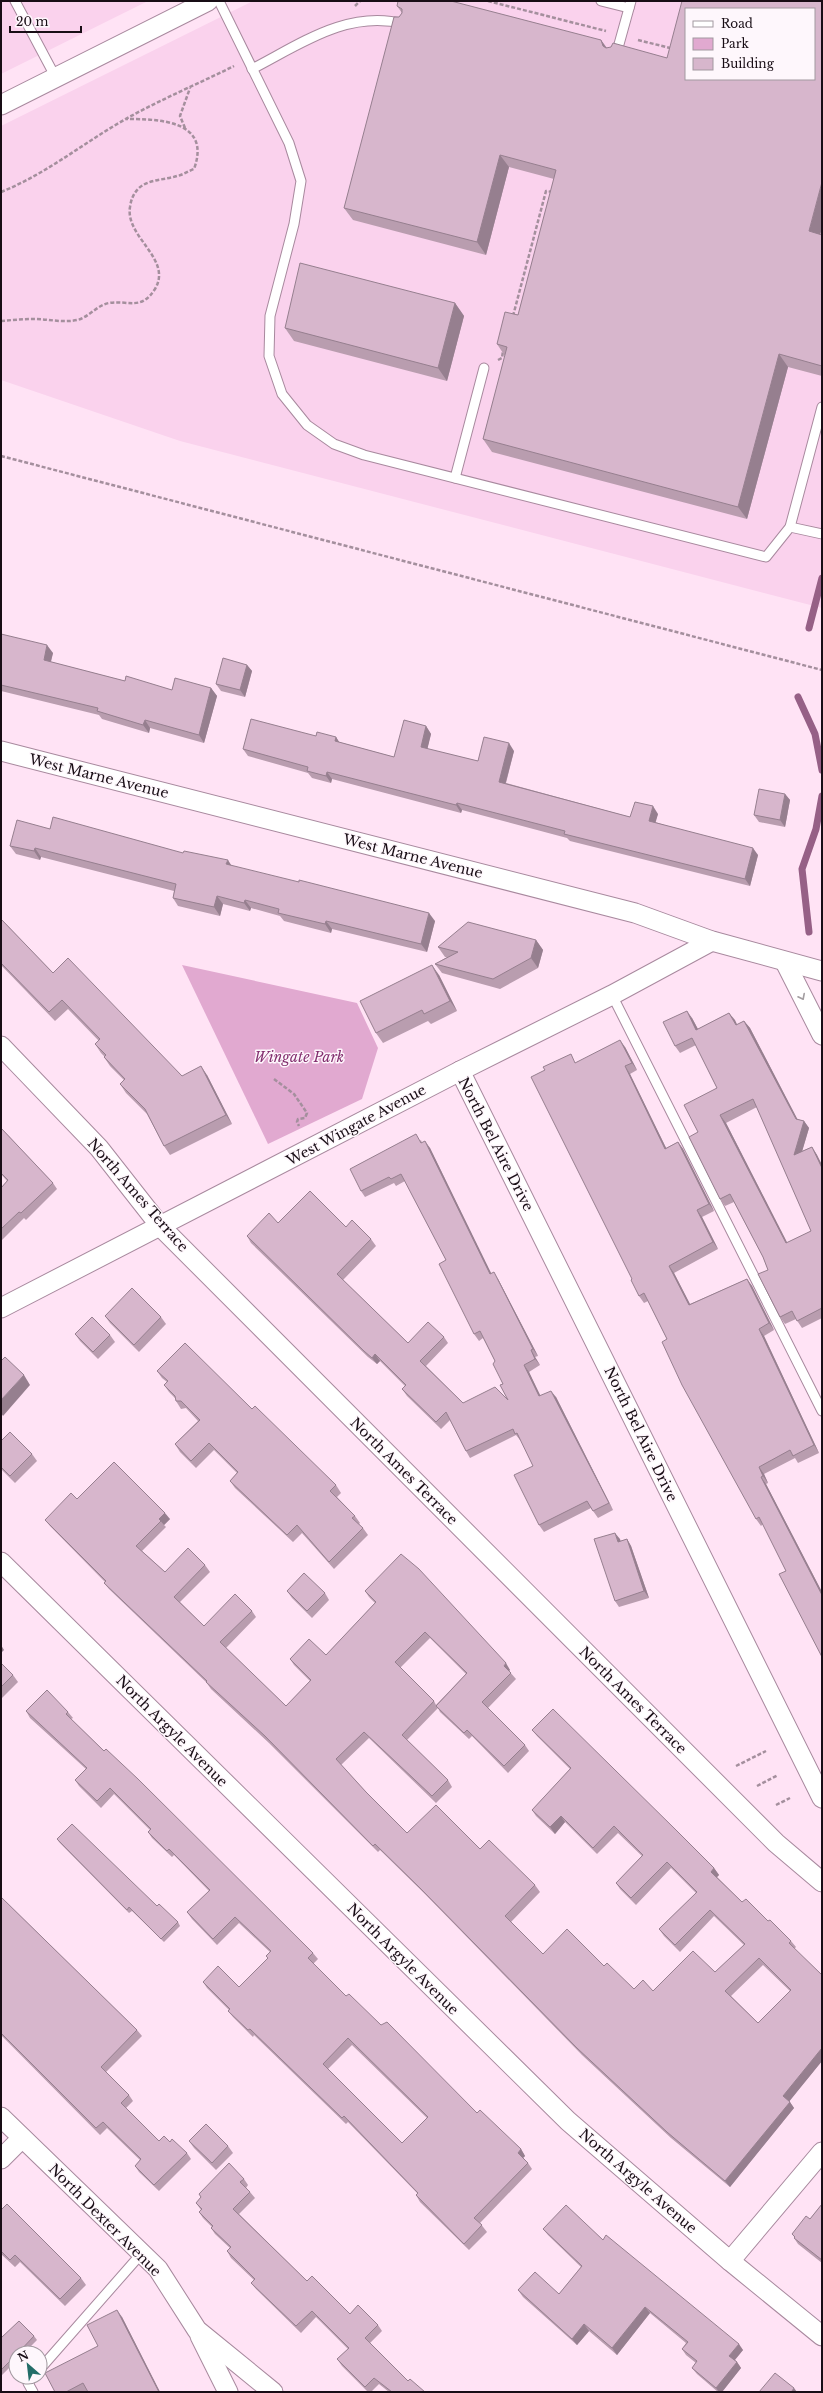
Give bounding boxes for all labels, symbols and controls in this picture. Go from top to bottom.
scale bar [10,8,81,34]
legend [685,8,815,80]
text: 20 m [16,14,48,29]
text: Road [721,16,753,31]
text: Park [721,36,749,51]
text: Building [721,56,775,71]
street label: West Marne Avenue [26,750,171,802]
street label: West Marne Avenue [340,830,485,882]
one-way arrow [798,992,805,1000]
park label: Wingate Park [254,1048,344,1066]
street label: North Bel Aire Drive [454,1074,538,1214]
street label: West Wingate Avenue [282,1081,429,1170]
street label: North Ames Terrace [84,1135,192,1255]
street label: North Bel Aire Drive [600,1364,682,1504]
street label: North Ames Terrace [347,1414,461,1528]
street label: North Ames Terrace [576,1643,690,1757]
street label: North Argyle Avenue [112,1671,232,1791]
street label: North Argyle Avenue [343,1899,463,2019]
street label: North Argyle Avenue [575,2125,701,2237]
street label: North Dexter Avenue [45,2160,165,2280]
north arrow [8,2345,48,2385]
text: N [15,2347,32,2365]

